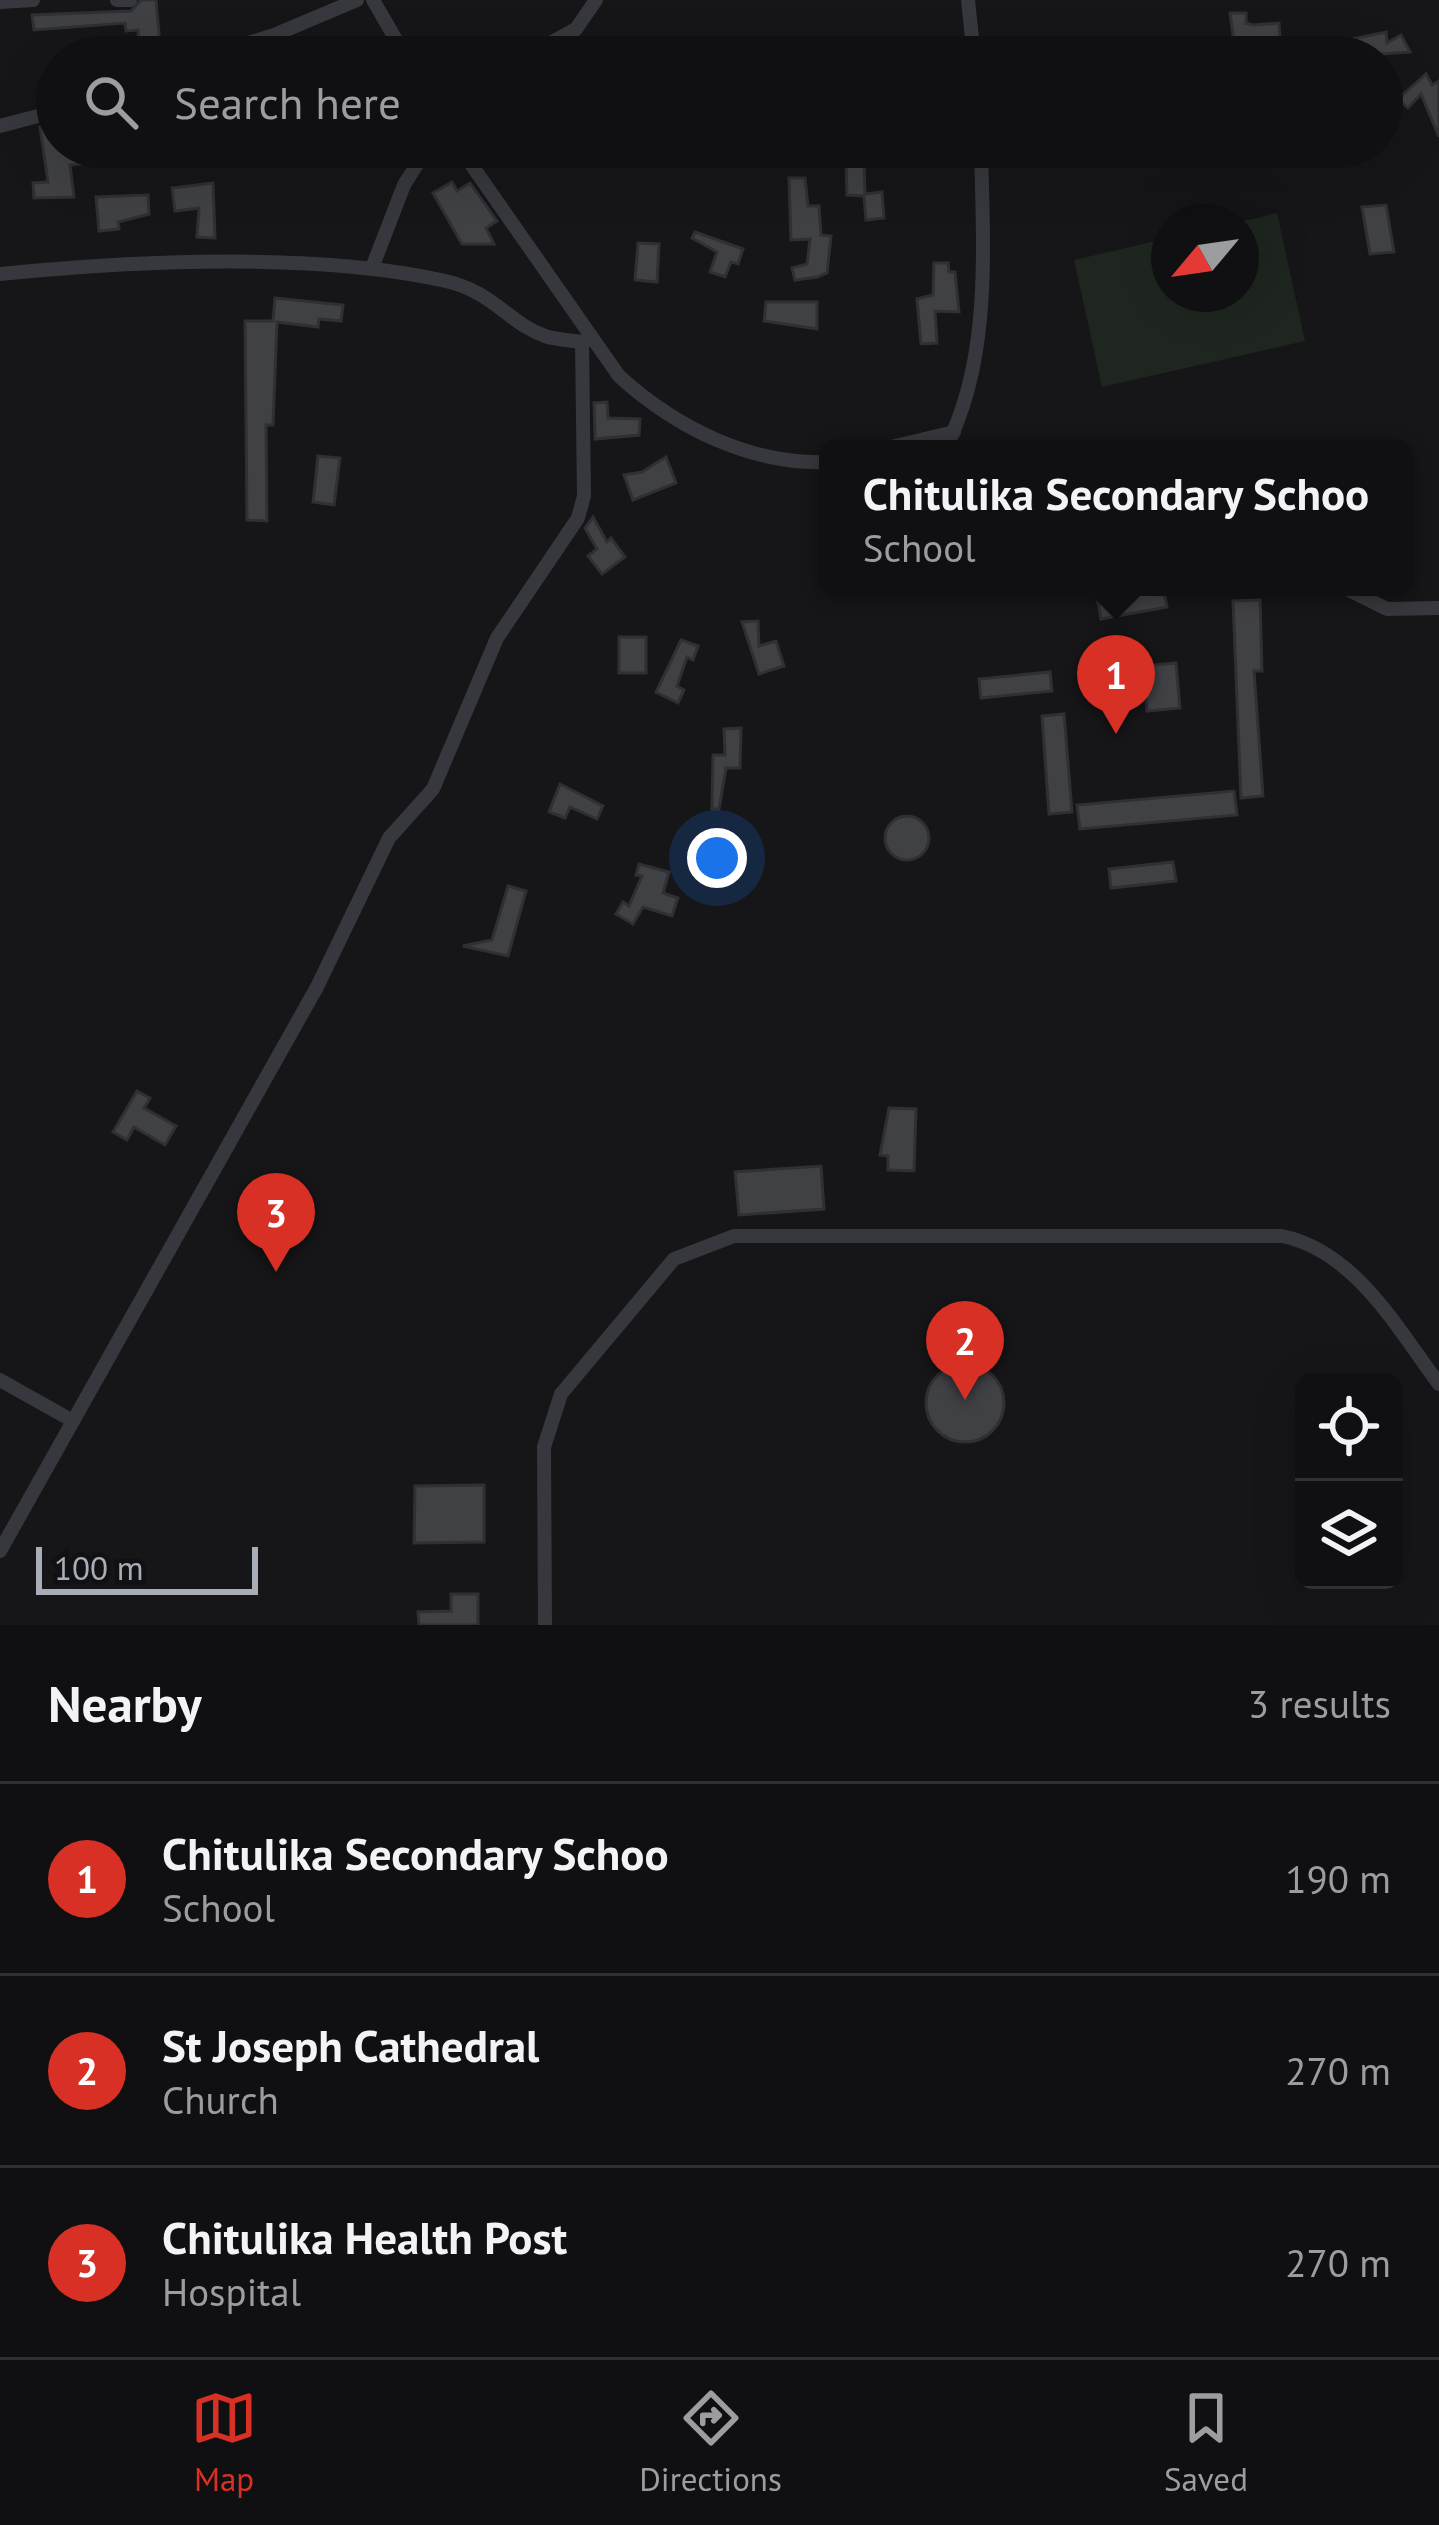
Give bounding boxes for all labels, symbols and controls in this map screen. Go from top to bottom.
search box [36,36,1403,168]
icon: search [78,69,144,135]
text: Search here [174,73,401,131]
north arrow [1151,204,1259,312]
popup [819,440,1413,596]
text: Chitulika Secondary Schoo [863,464,1369,522]
text: School [863,522,976,573]
pin: 1 [1077,635,1155,734]
your location [687,828,747,888]
pin: 3 [237,1173,315,1272]
pin: 2 [926,1301,1004,1400]
map controls [1295,1373,1403,1589]
button: locate [1295,1373,1403,1481]
button: layers [1295,1481,1403,1589]
scale bar [36,1541,258,1594]
text: 100 m [54,1546,144,1589]
text: Nearby [48,1670,202,1736]
text: 3 results [1248,1678,1391,1729]
text: Chitulika Secondary Schoo [162,1824,669,1882]
text: 1 [76,1853,98,1904]
text: 190 m [1285,1853,1391,1904]
text: School [162,1882,275,1933]
text: St Joseph Cathedral [162,2016,539,2074]
text: 2 [76,2045,98,2096]
text: 270 m [1285,2045,1391,2096]
text: Church [162,2074,279,2125]
text: Chitulika Health Post [162,2208,567,2266]
text: 3 [76,2237,98,2288]
text: 270 m [1285,2237,1391,2288]
text: Hospital [162,2266,301,2317]
tab: Map [191,2385,257,2500]
tab: Directions [639,2385,782,2500]
tab: Saved [1164,2385,1248,2500]

